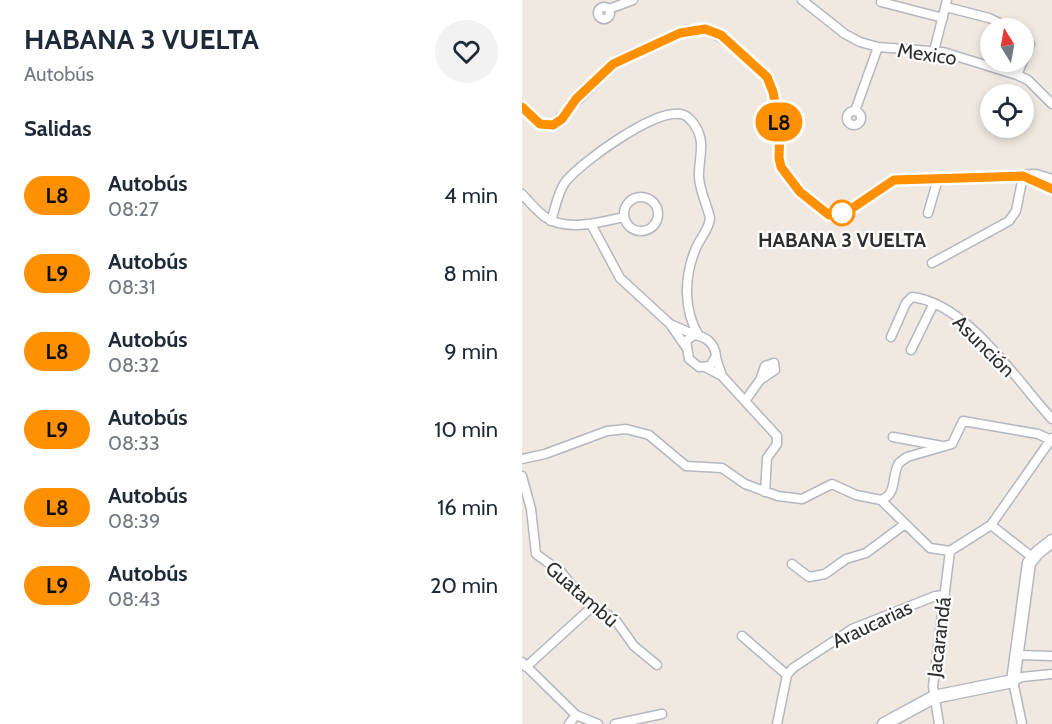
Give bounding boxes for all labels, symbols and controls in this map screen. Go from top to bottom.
north arrow [980,18,1034,72]
map controls [980,18,1034,138]
button: heart [435,20,498,83]
text: HABANA 3 VUELTA [24,22,259,56]
street label: Mexico [896,38,958,70]
text: Autobús [24,62,94,86]
button: locate [980,84,1034,138]
line badge: L8 [752,102,806,142]
text: L8 [767,110,791,135]
text: Salidas [24,115,92,142]
text: Autobús [108,170,188,197]
text: 4 min [444,182,498,209]
text: L8 [45,183,69,208]
text: 08:27 [108,197,159,221]
marker: HABANA 3 VUELTA [829,200,855,226]
place label: HABANA 3 VUELTA [758,228,926,252]
text: Autobús [108,248,188,275]
text: 8 min [443,260,498,287]
text: L9 [46,261,68,286]
text: 08:31 [108,275,156,299]
street label: Asunción [948,310,1020,382]
text: Autobús [108,326,188,353]
text: 9 min [444,338,498,365]
text: L8 [45,339,69,364]
text: 08:32 [108,353,160,377]
text: Autobús [108,404,188,431]
text: 10 min [434,416,498,443]
text: L9 [46,417,68,442]
text: 08:33 [108,431,160,455]
text: Autobús [108,482,188,509]
text: 16 min [437,494,498,521]
text: L8 [45,495,69,520]
text: 08:39 [108,509,160,533]
street label: Guatambú [541,556,623,632]
text: Autobús [108,560,188,587]
text: 20 min [430,572,498,599]
text: L9 [46,573,68,598]
text: 08:43 [108,587,161,611]
street label: Araucarias [828,595,916,653]
street label: Jacarandá [922,595,956,680]

